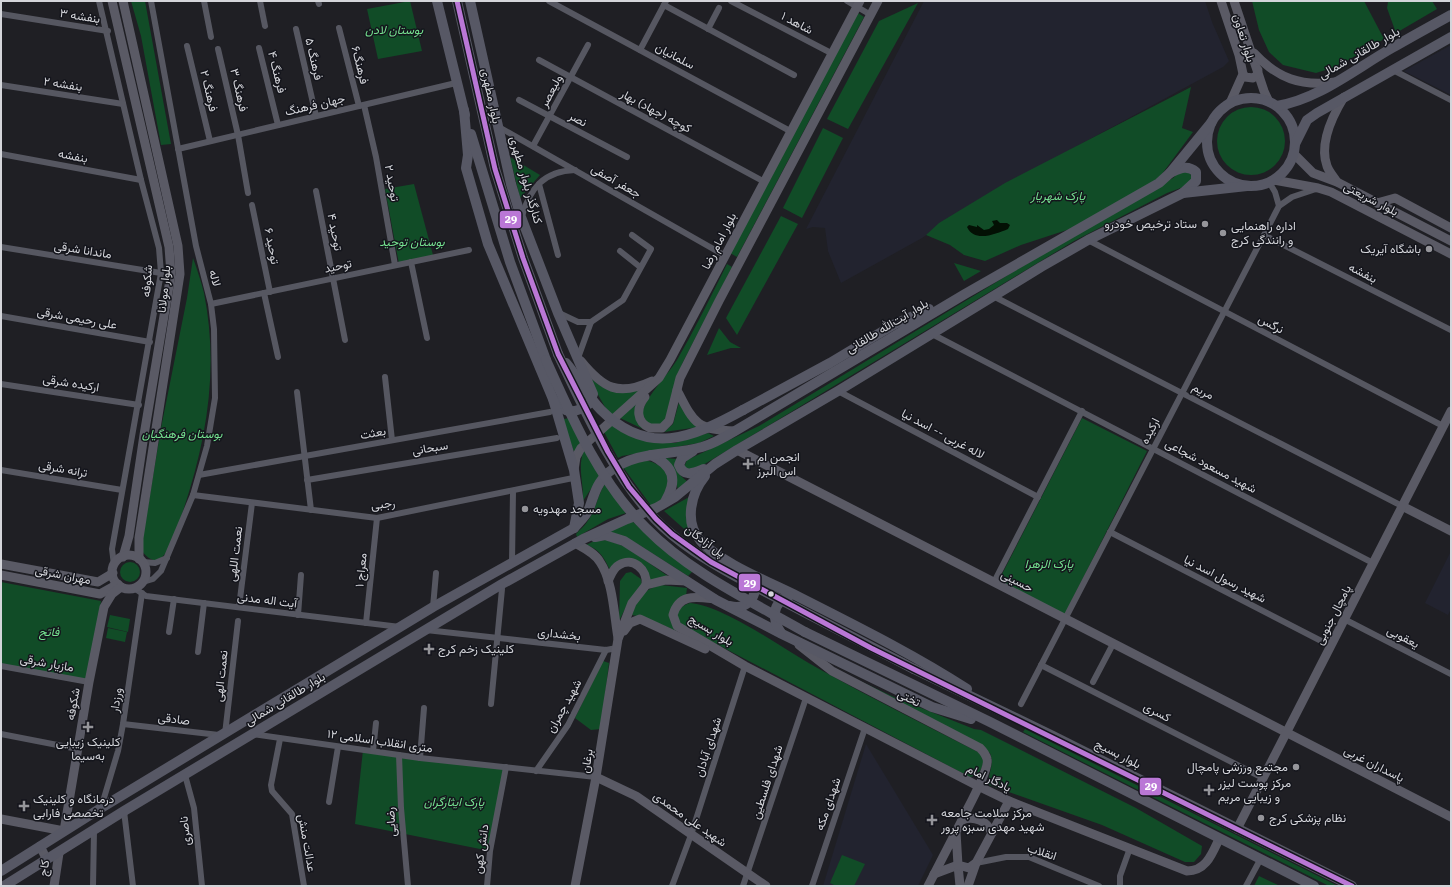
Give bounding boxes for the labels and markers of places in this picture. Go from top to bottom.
place label: ستاد ترخیص خودرو [1105,217,1197,232]
marker: ستاد ترخیص خودرو [1200,219,1210,229]
place label: اداره راهنمایی و رانندگی کرج [1231,219,1296,249]
marker: اداره راهنمایی و رانندگی کرج [1218,228,1228,238]
place label: باشگاه آیریک [1360,242,1421,257]
marker: باشگاه آیریک [1424,244,1434,254]
place label: انجمن ام اس البرز [756,450,800,479]
marker: انجمن ام اس البرز [742,458,754,470]
place label: مسجد مهدویه [533,502,601,517]
marker: مسجد مهدویه [520,504,530,514]
unlabelled marker [766,589,776,599]
place label: کلینیک زخم کرج [438,642,514,658]
marker: کلینیک زخم کرج [423,643,435,655]
marker: کلینیک زیبایی به‌سیما [82,721,94,733]
place label: کلینیک زیبایی به‌سیما [56,735,120,763]
place label: مجتمع ورزشی پامچال [1187,760,1288,776]
marker: مجتمع ورزشی پامچال [1291,762,1301,772]
place label: مرکز پوست لیزر و زیبایی مریم [1217,776,1291,805]
marker: مرکز پوست لیزر و زیبایی مریم [1203,784,1215,796]
place label: درمانگاه و کلینیک تخصصی فارابی [33,792,115,821]
marker: درمانگاه و کلینیک تخصصی فارابی [18,800,30,812]
place label: مرکز سلامت جامعه شهید مهدی سبزه پرور [940,806,1044,835]
place label: نظام پزشکی کرج [1269,811,1346,827]
marker: نظام پزشکی کرج [1256,813,1266,823]
marker: مرکز سلامت جامعه شهید مهدی سبزه پرور [926,814,938,826]

